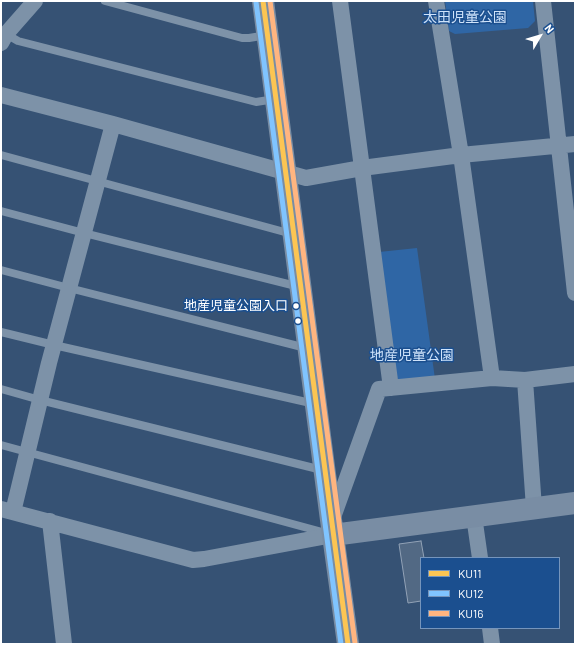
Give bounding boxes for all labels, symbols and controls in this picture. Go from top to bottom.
park label: 太田児童公園 [423,9,507,25]
north arrow [520,16,560,56]
text: N [542,21,557,35]
place label: 地産児童公園入口 [184,298,288,314]
marker: 地産児童公園入口 [291,301,301,311]
unlabelled marker [293,316,303,326]
park label: 地産児童公園 [370,347,454,363]
legend [420,557,560,629]
text: KU11 [458,566,482,580]
text: KU12 [458,586,484,600]
text: KU16 [458,606,484,620]

